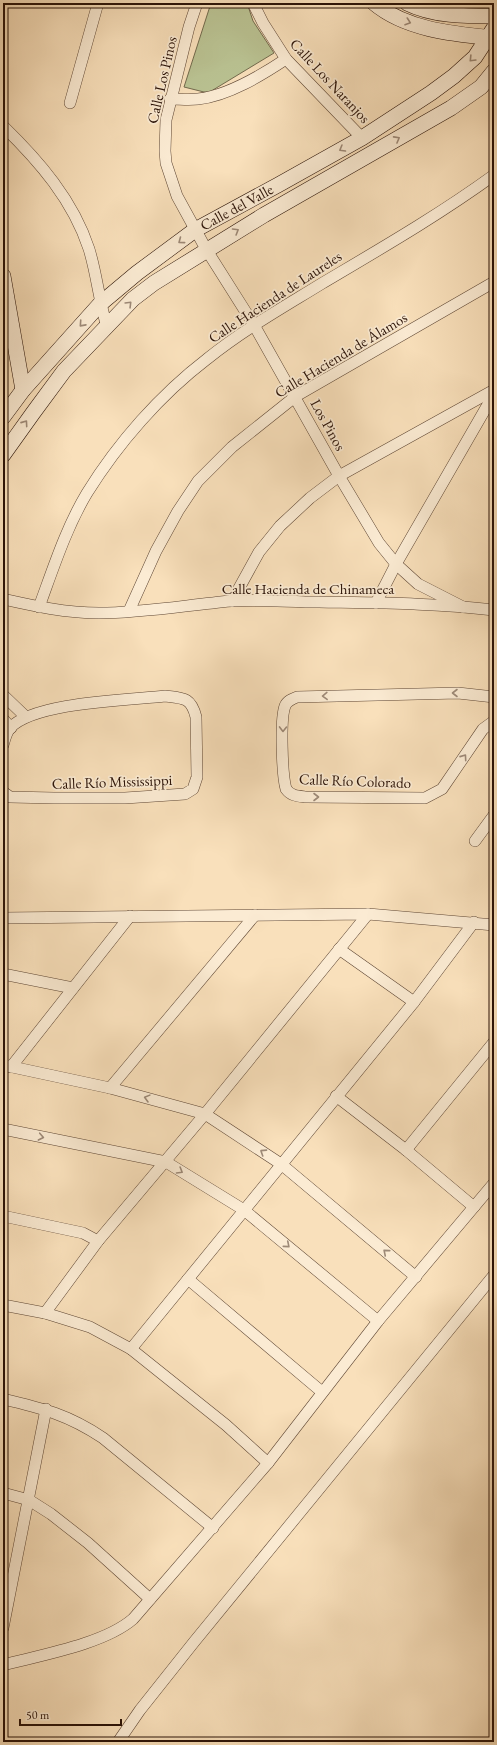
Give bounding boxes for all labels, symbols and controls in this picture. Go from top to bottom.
one-way arrow [404,17,411,26]
street label: Calle Los Pinos [142,34,181,125]
street label: Calle Los Naranjos [286,34,375,127]
one-way arrow [469,54,477,62]
one-way arrow [393,137,401,144]
one-way arrow [339,144,346,151]
street label: Calle del Valle [197,179,277,234]
one-way arrow [232,229,239,236]
one-way arrow [178,236,185,243]
street label: Calle Hacienda de Laureles [204,246,345,347]
one-way arrow [124,301,131,309]
street label: Calle Hacienda de Álamos [271,307,411,402]
one-way arrow [79,320,86,327]
street label: Los Pinos [307,396,350,454]
one-way arrow [20,420,28,427]
street label: Calle Hacienda de Chinameca [222,579,394,598]
one-way arrow [452,689,458,697]
one-way arrow [322,692,328,701]
one-way arrow [279,726,287,732]
one-way arrow [459,754,467,761]
street label: Calle Río Colorado [299,769,412,792]
street label: Calle Río Mississippi [51,770,173,793]
one-way arrow [313,793,319,801]
one-way arrow [144,1095,150,1103]
one-way arrow [38,1132,44,1141]
one-way arrow [261,1150,268,1157]
one-way arrow [176,1166,183,1174]
one-way arrow [282,1241,289,1248]
one-way arrow [383,1250,390,1257]
scale bar [20,1701,121,1727]
text: 50 m [26,1707,50,1723]

